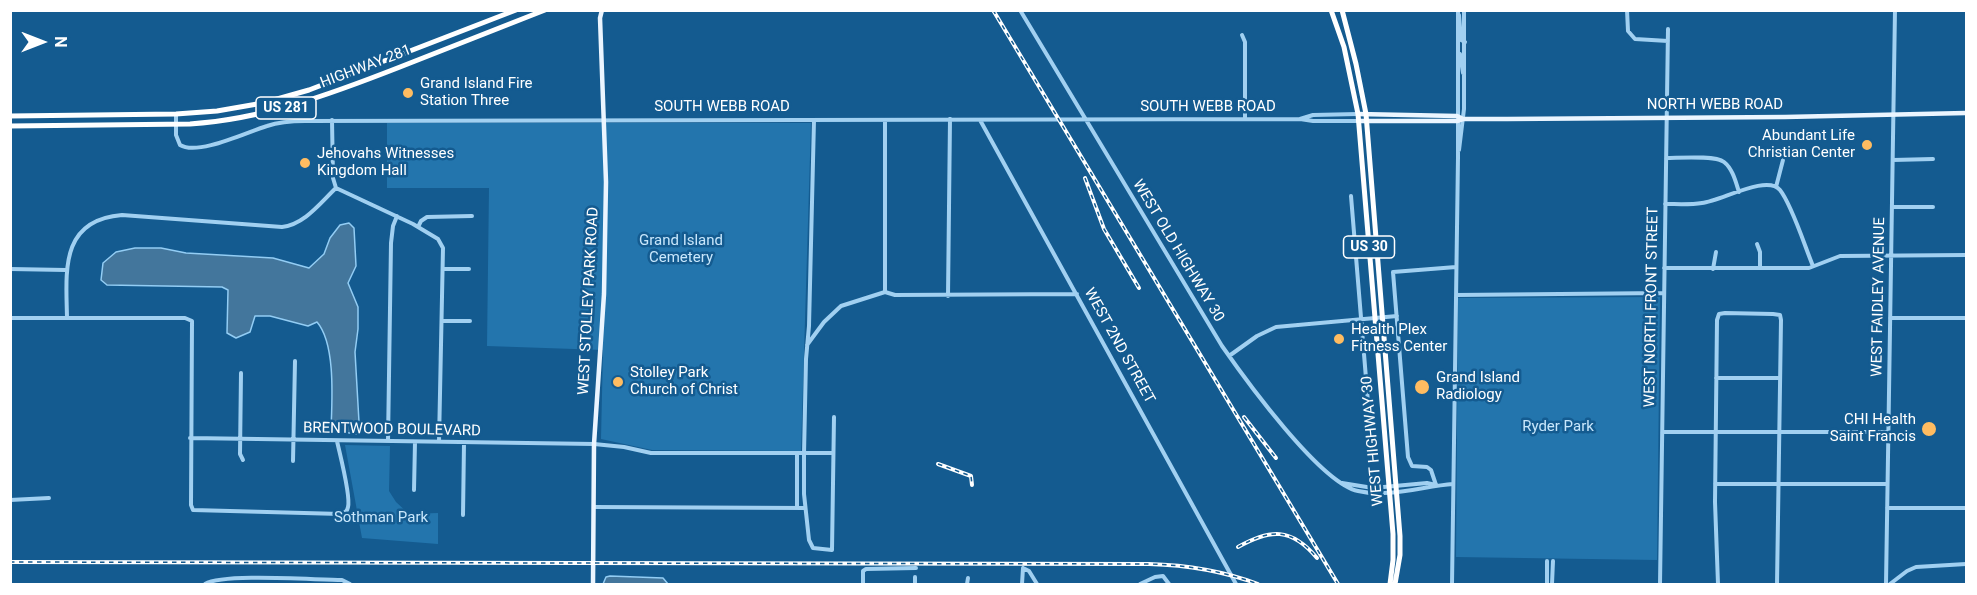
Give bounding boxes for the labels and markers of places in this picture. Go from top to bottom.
place label: Grand Island Fire Station Three [420,75,533,110]
marker: Grand Island Fire Station Three [401,86,415,100]
place label: Abundant Life Christian Center [1748,127,1855,162]
marker: Abundant Life Christian Center [1860,138,1874,152]
place label: Jehovahs Witnesses Kingdom Hall [317,145,454,180]
marker: Jehovahs Witnesses Kingdom Hall [298,156,312,170]
place label: Health Plex Fitness Center [1351,321,1447,356]
marker: Health Plex Fitness Center [1332,332,1346,346]
place label: Stolley Park Church of Christ [630,364,738,399]
place label: Grand Island Radiology [1436,369,1520,404]
marker: Stolley Park Church of Christ [611,375,625,389]
marker: Grand Island Radiology [1413,378,1431,396]
place label: CHI Health Saint Francis [1830,411,1916,446]
marker: CHI Health Saint Francis [1920,420,1938,438]

